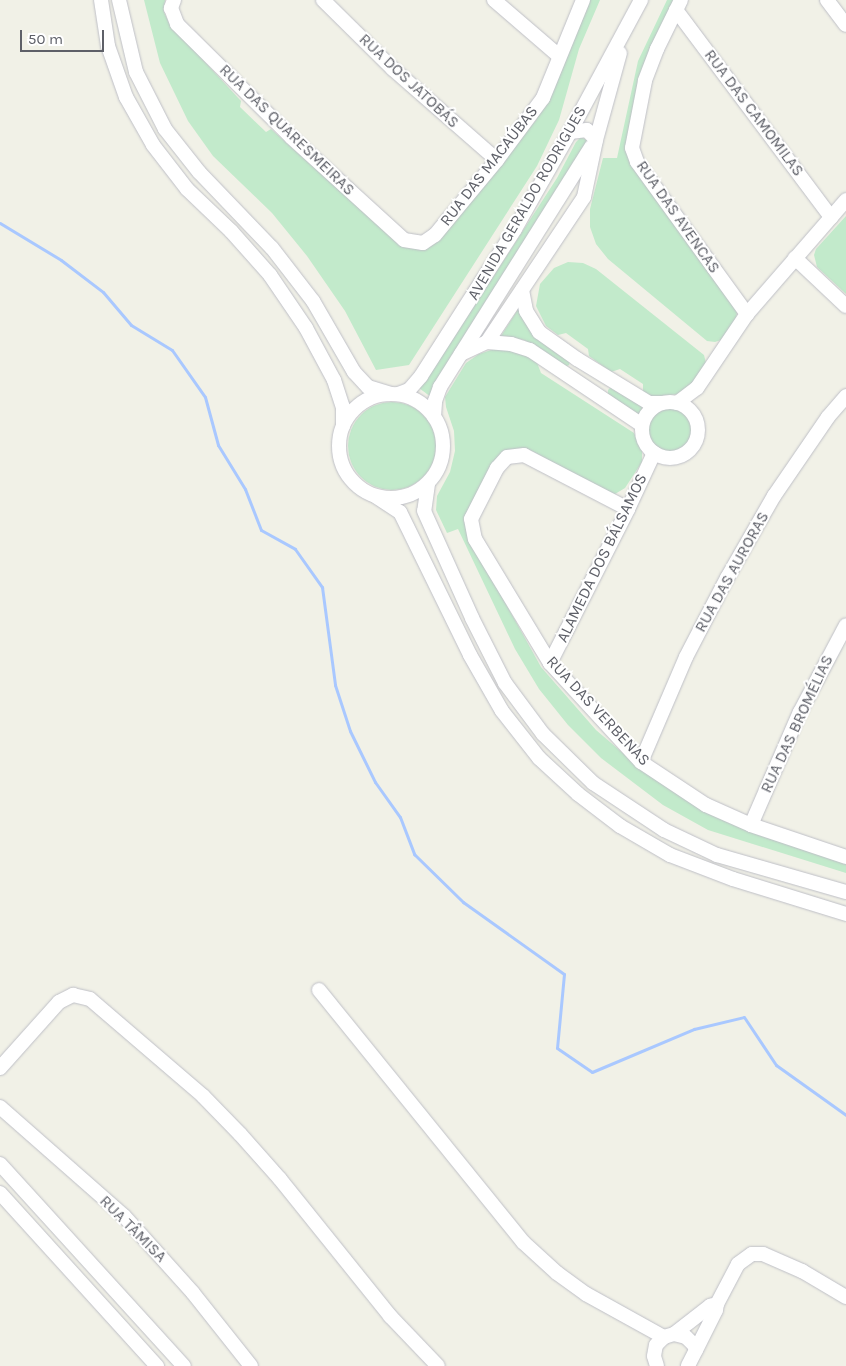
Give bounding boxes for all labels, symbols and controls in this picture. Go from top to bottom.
scale bar [22,20,106,52]
text: 50 m [28,30,63,48]
street label: RUA DOS JATOBÁS [355,30,463,132]
street label: RUA DAS CAMOMILAS [700,46,808,180]
street label: RUA DAS QUARESMEIRAS [215,60,359,200]
street label: RUA DAS MACAÚBAS [436,102,542,230]
street label: AVENIDA GERALDO RODRIGUES [464,103,590,303]
street label: RUA DAS AVENCAS [632,157,724,277]
street label: ALAMEDA DOS BÁLSAMOS [553,470,651,646]
street label: RUA DAS AURORAS [691,508,773,636]
street label: RUA DAS VERBENAS [542,652,654,770]
street label: RUA DAS BROMÉLIAS [757,652,837,796]
street label: RUA TÂMISA [96,1192,170,1266]

